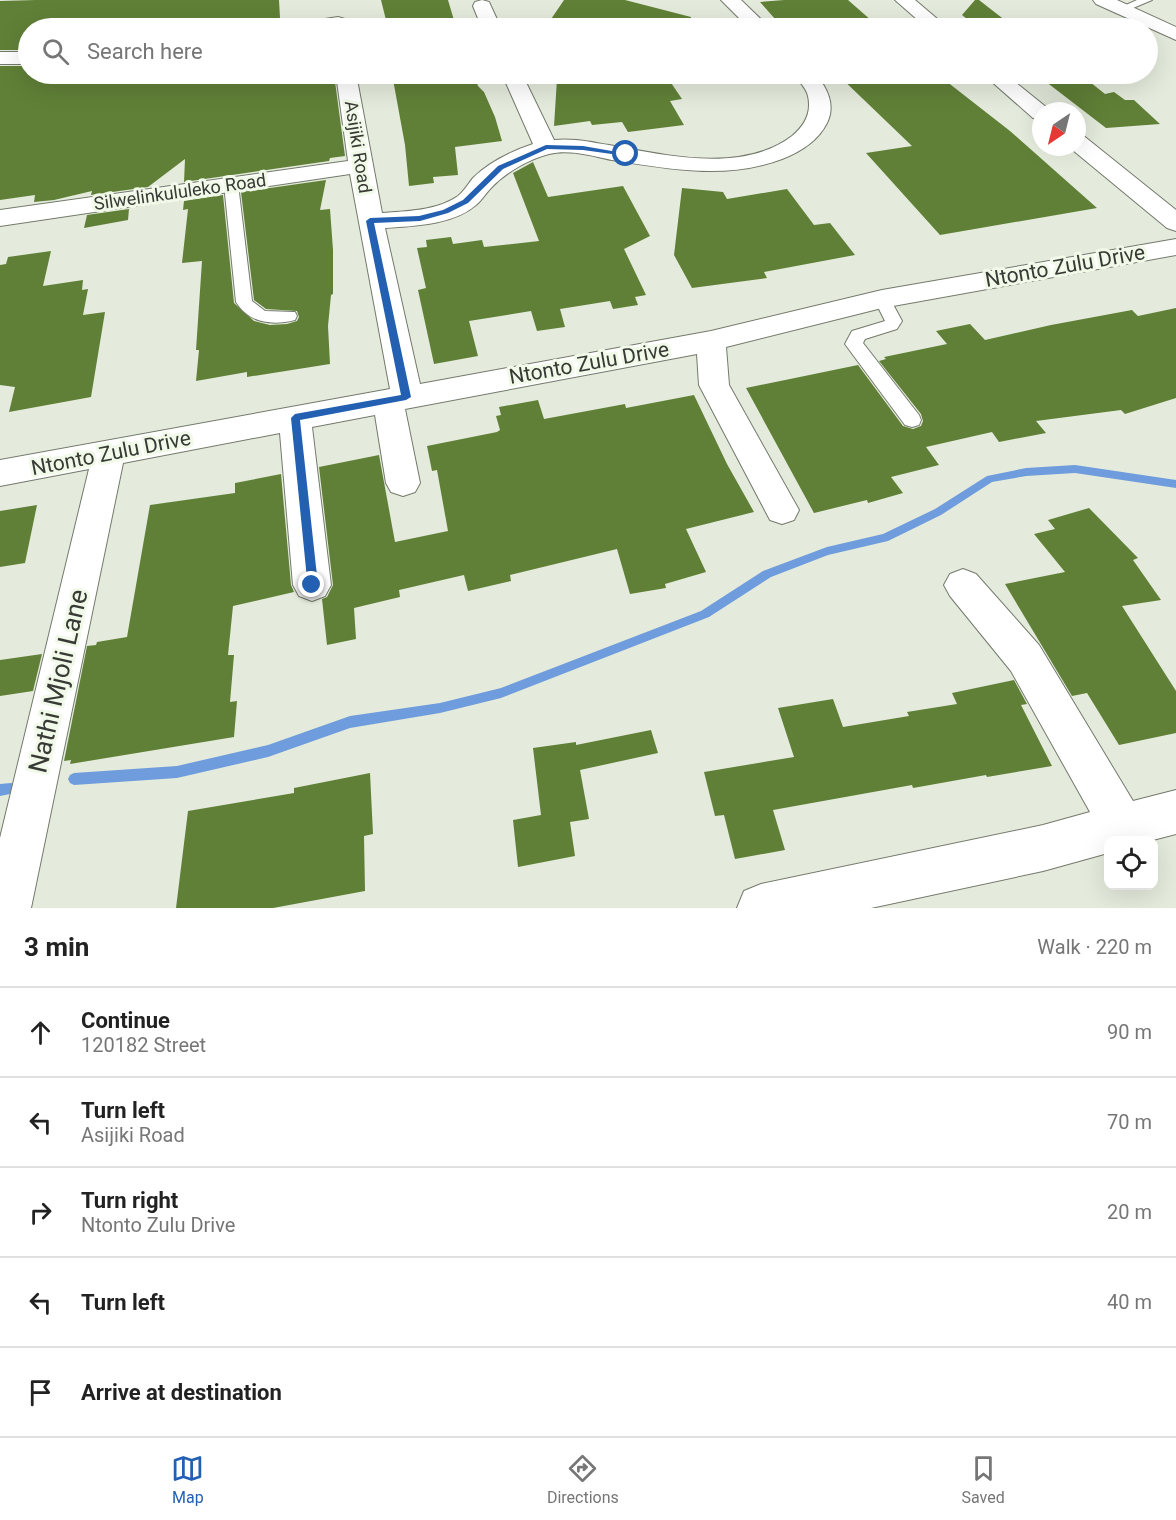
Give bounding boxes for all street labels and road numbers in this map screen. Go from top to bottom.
street label: Asijiki Road [341,99,376,195]
street label: Silwelinkululeko Road [92,169,267,214]
street label: Ntonto Zulu Drive [983,240,1147,292]
street label: Ntonto Zulu Drive [507,337,671,389]
street label: Ntonto Zulu Drive [29,426,193,480]
street label: Nathi Mjoli Lane [22,586,94,776]

